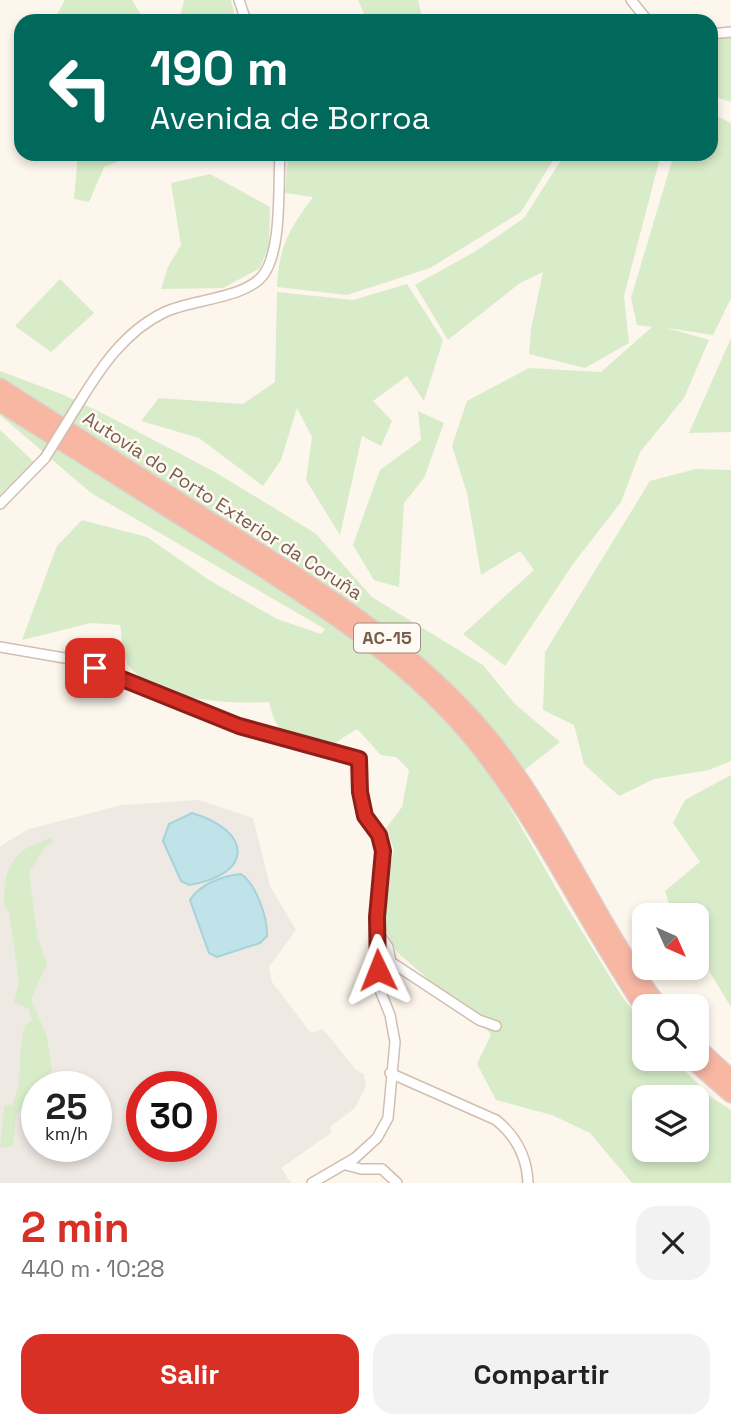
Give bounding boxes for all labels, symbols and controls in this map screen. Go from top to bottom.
text: 190 m [150,37,288,99]
icon: left [35,42,126,133]
text: Avenida de Borroa [150,98,430,138]
street label: Autovía do Porto Exterior da Coruña [78,405,367,605]
road number: AC-15 [354,624,420,652]
pin [65,638,125,698]
icon: arrive [76,649,114,687]
north arrow [632,903,709,980]
map controls [632,903,709,1162]
position arrow [341,933,415,1007]
button: search [632,994,709,1071]
speed limit sign: 30 [126,1071,217,1162]
text: 25 [46,1085,87,1129]
button: layers [632,1085,709,1162]
text: km/h [45,1122,88,1145]
text: 2 min [21,1201,130,1254]
button: close [636,1206,710,1280]
text: 440 m · 10:28 [21,1254,165,1284]
button: Salir [21,1334,359,1414]
button: Compartir [373,1334,710,1414]

